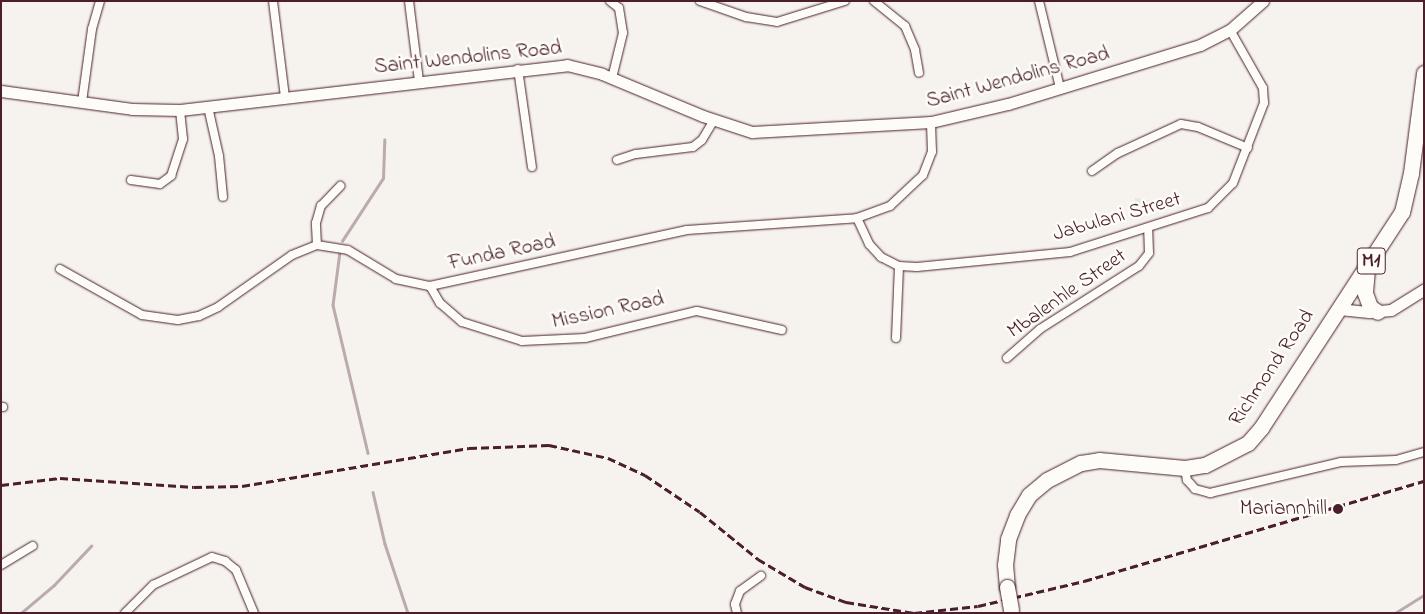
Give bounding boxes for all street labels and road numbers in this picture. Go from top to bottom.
street label: Saint Wendolins Road [373,36,563,80]
street label: Saint Wendolins Road [924,41,1112,115]
street label: Jabulani Street [1050,187,1184,247]
street label: Funda Road [446,229,558,277]
street label: Mbalenhle Street [1003,244,1131,344]
road number: M1 [1356,244,1386,278]
street label: Mission Road [550,287,666,335]
street label: Richmond Road [1224,305,1320,431]

